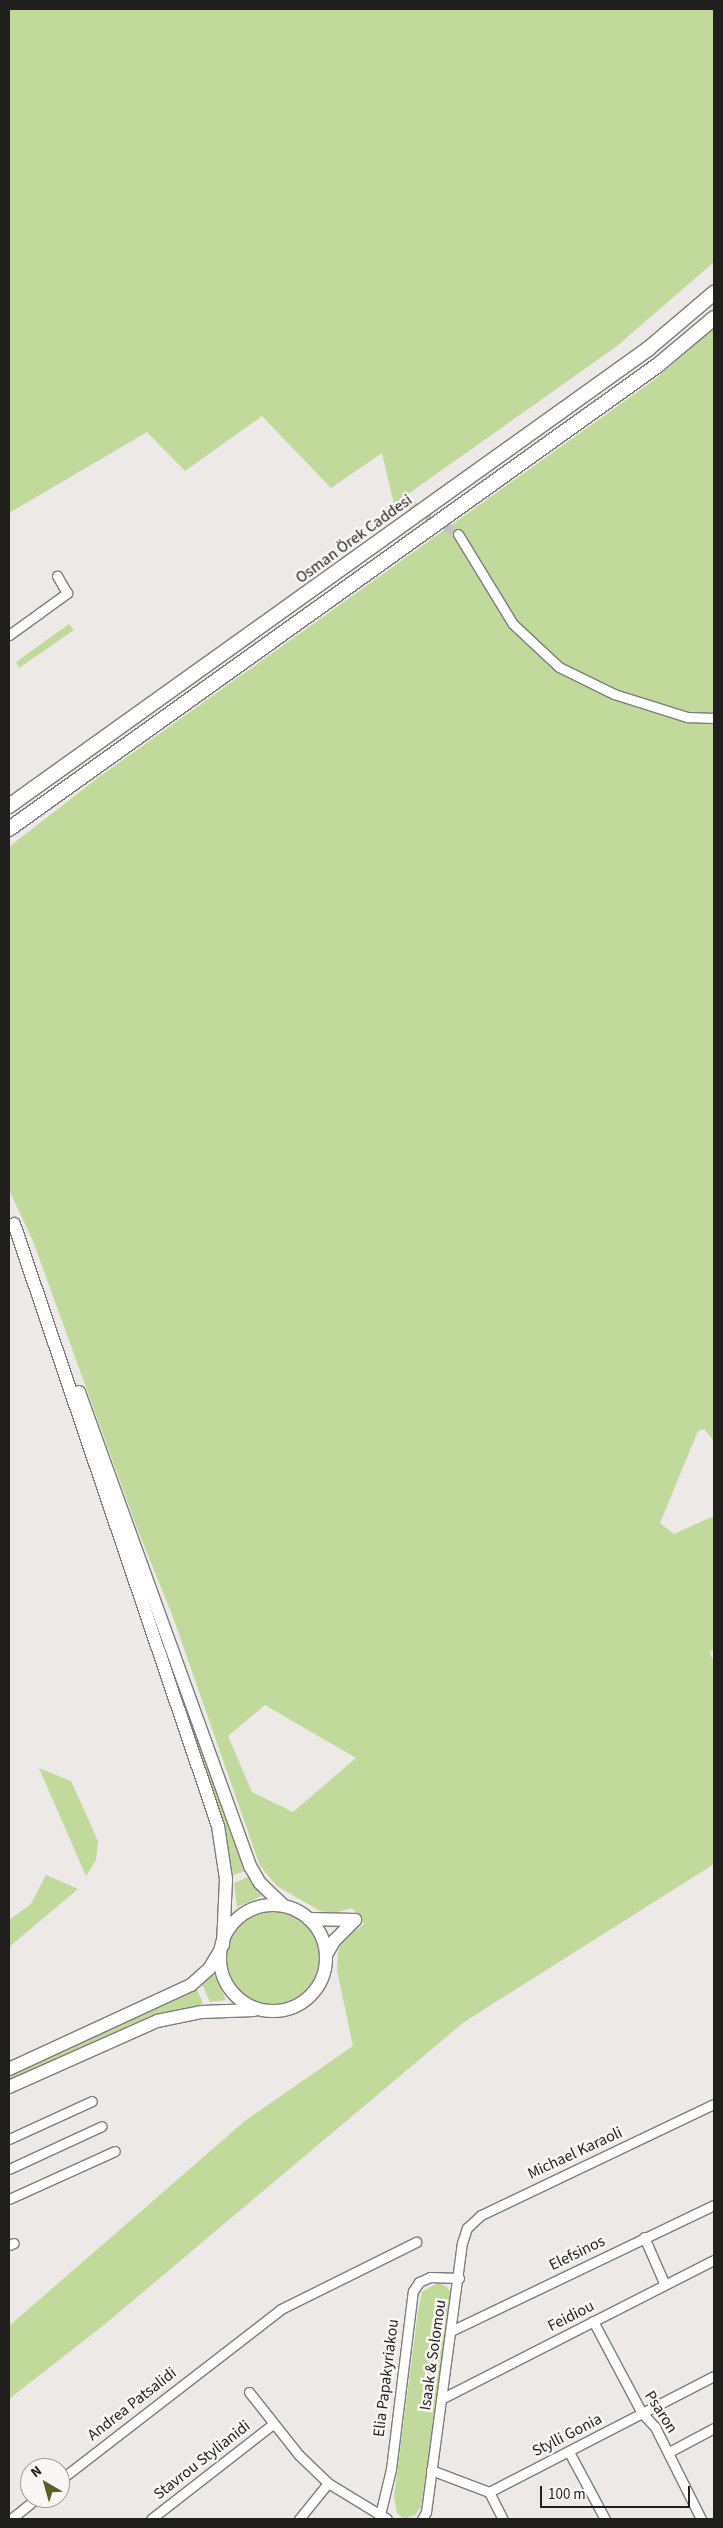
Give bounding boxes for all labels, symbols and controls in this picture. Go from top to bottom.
street label: Osman Örek Caddesi [292,490,416,588]
street label: Michael Karaoli [525,2123,625,2183]
street label: Elefsinos [546,2231,608,2275]
street label: Feidiou [544,2296,598,2336]
street label: Isaak & Solomou [416,2298,450,2412]
street label: Elia Papakyriakou [369,2318,403,2438]
street label: Andrea Patsalidi [84,2363,180,2445]
street label: Psaron [640,2387,682,2437]
street label: Stylli Gonia [529,2409,605,2461]
street label: Stavrou Stylianidi [150,2416,254,2504]
north arrow [20,2458,70,2508]
text: N [27,2461,46,2483]
scale bar [543,2476,693,2508]
text: 100 m [548,2484,586,2505]

